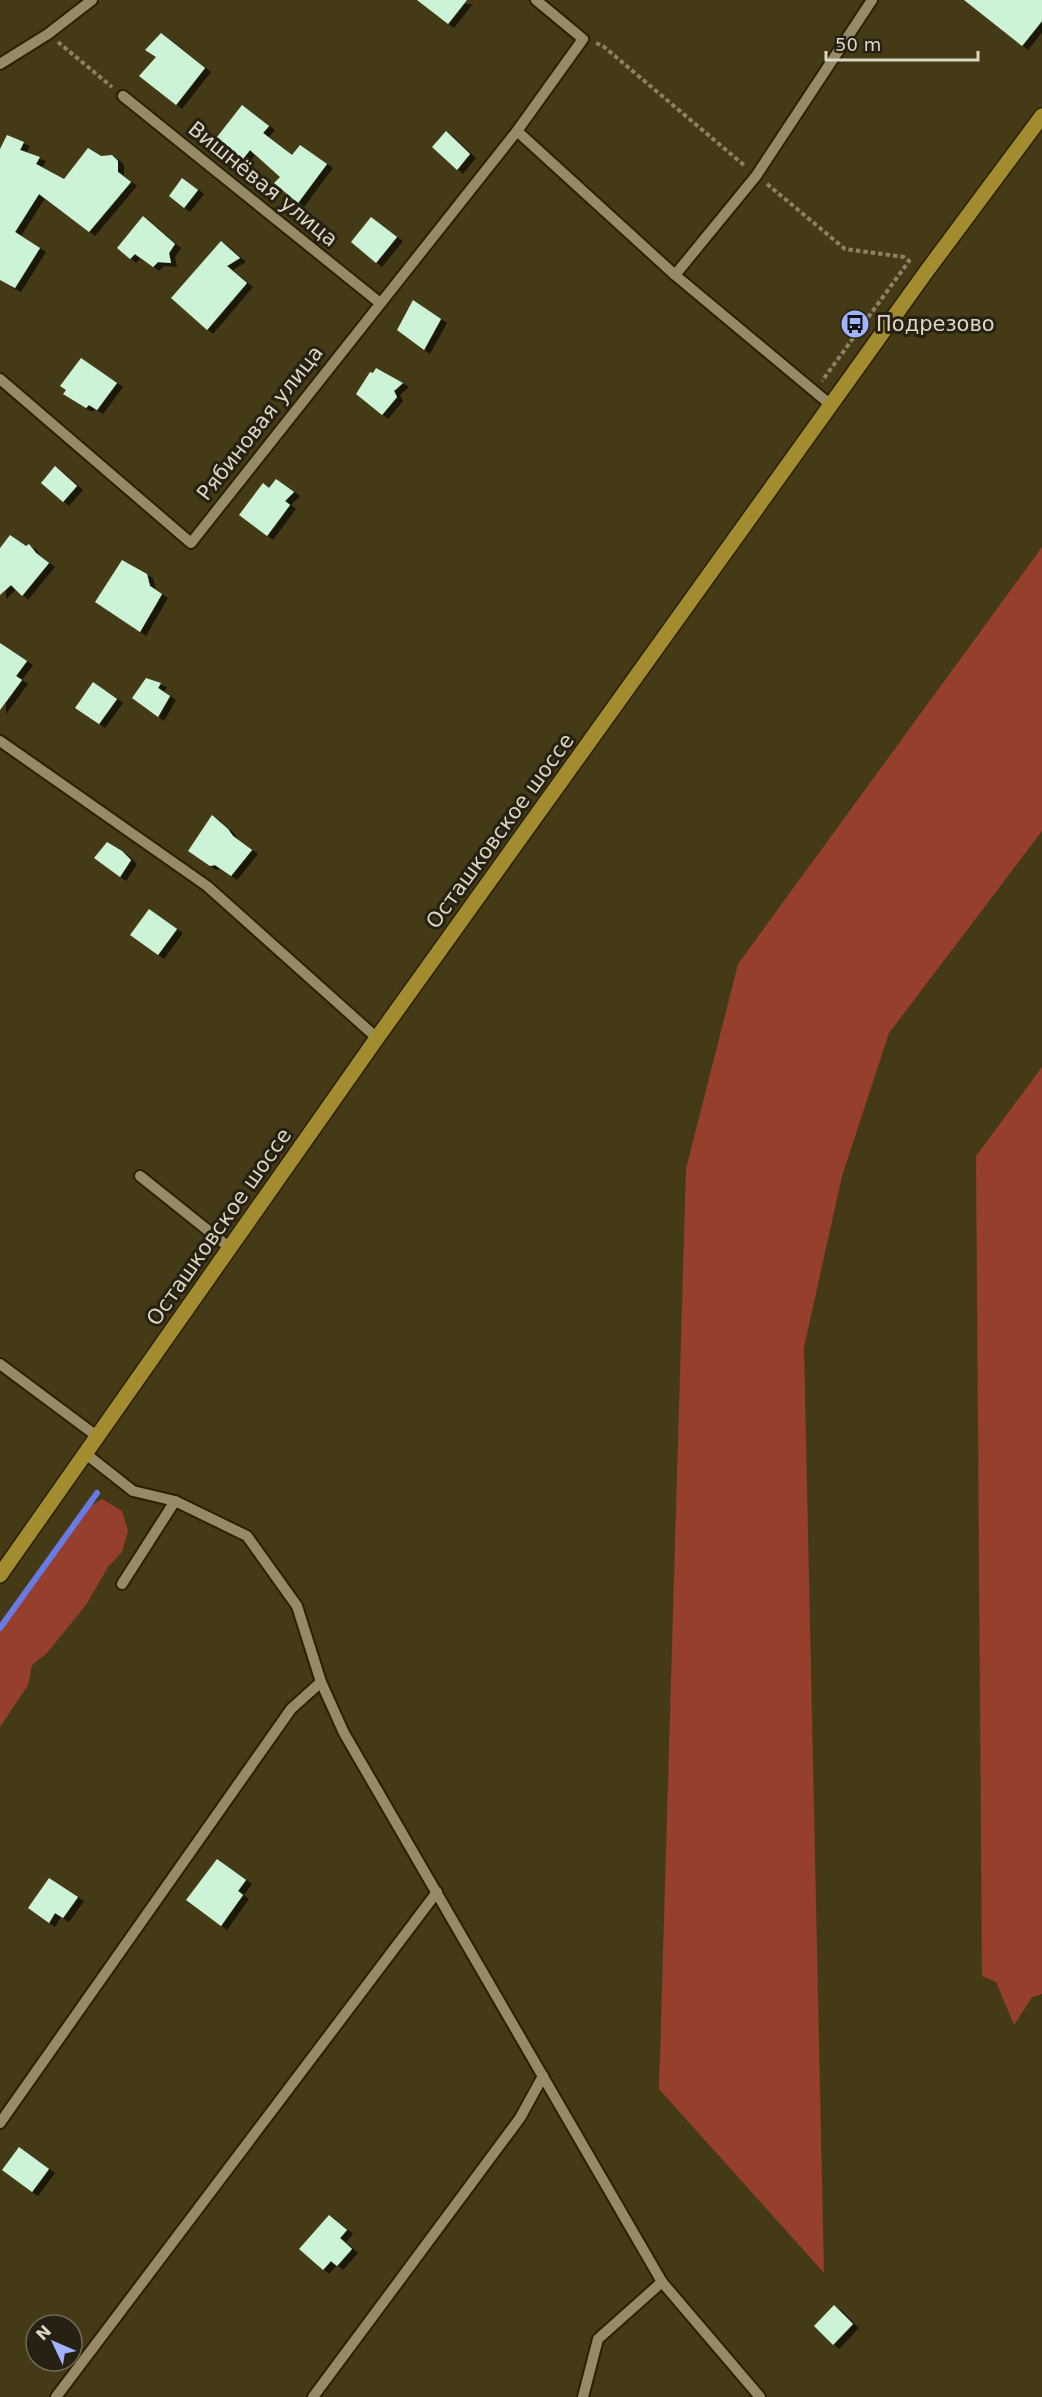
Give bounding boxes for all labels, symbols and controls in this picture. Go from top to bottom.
scale bar [826,24,978,62]
text: 50 m [835,34,881,55]
street label: Вишнёвая улица [184,116,342,252]
bus stop icon: Подрезово [839,308,871,340]
place label: Подрезово [876,312,995,336]
street label: Рябиновая улица [192,341,328,505]
street label: Осташковское шоссе [421,729,579,933]
street label: Осташковское шоссе [142,1124,296,1330]
north arrow [24,2313,84,2373]
text: N [32,2322,55,2344]

